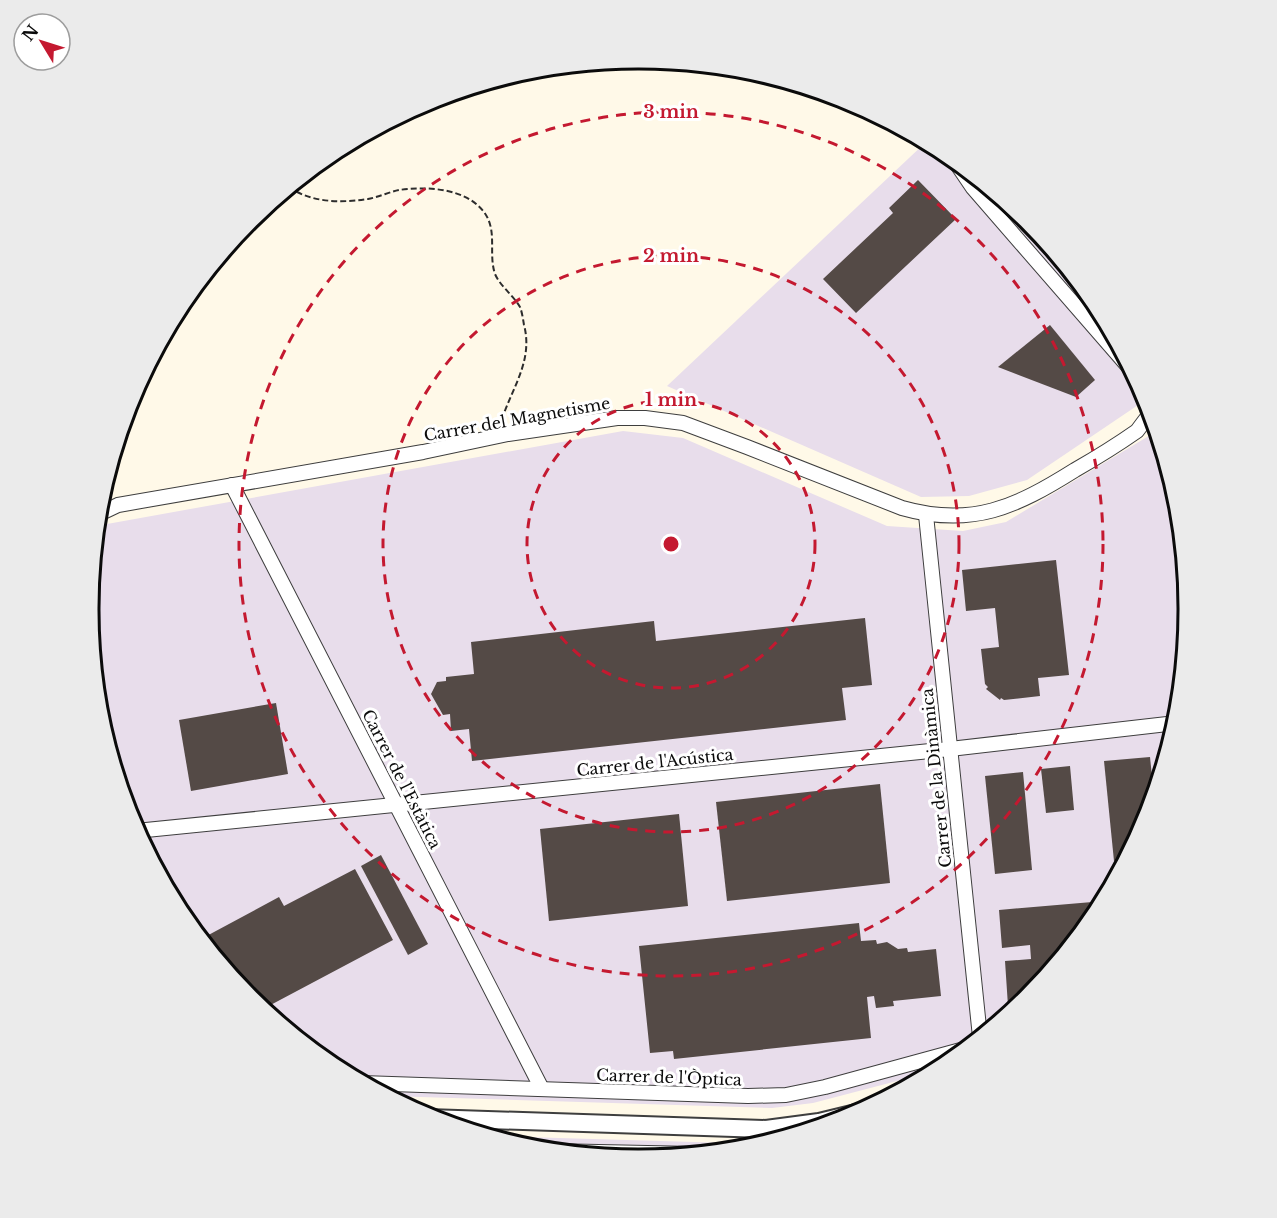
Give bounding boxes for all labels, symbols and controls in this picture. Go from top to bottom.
north arrow [12,12,72,72]
text: N [18,21,43,45]
text: 3 min [643,101,699,123]
text: 2 min [643,245,699,267]
text: 1 min [645,389,697,411]
street label: Carrer del Magnetisme [422,393,612,445]
centre of rings [661,534,681,554]
street label: Carrer de la Dinàmica [917,687,955,869]
street label: Carrer de l'Estàtica [358,706,446,852]
street label: Carrer de l'Acústica [576,744,734,780]
street label: Carrer de l'Òptica [596,1064,742,1090]

